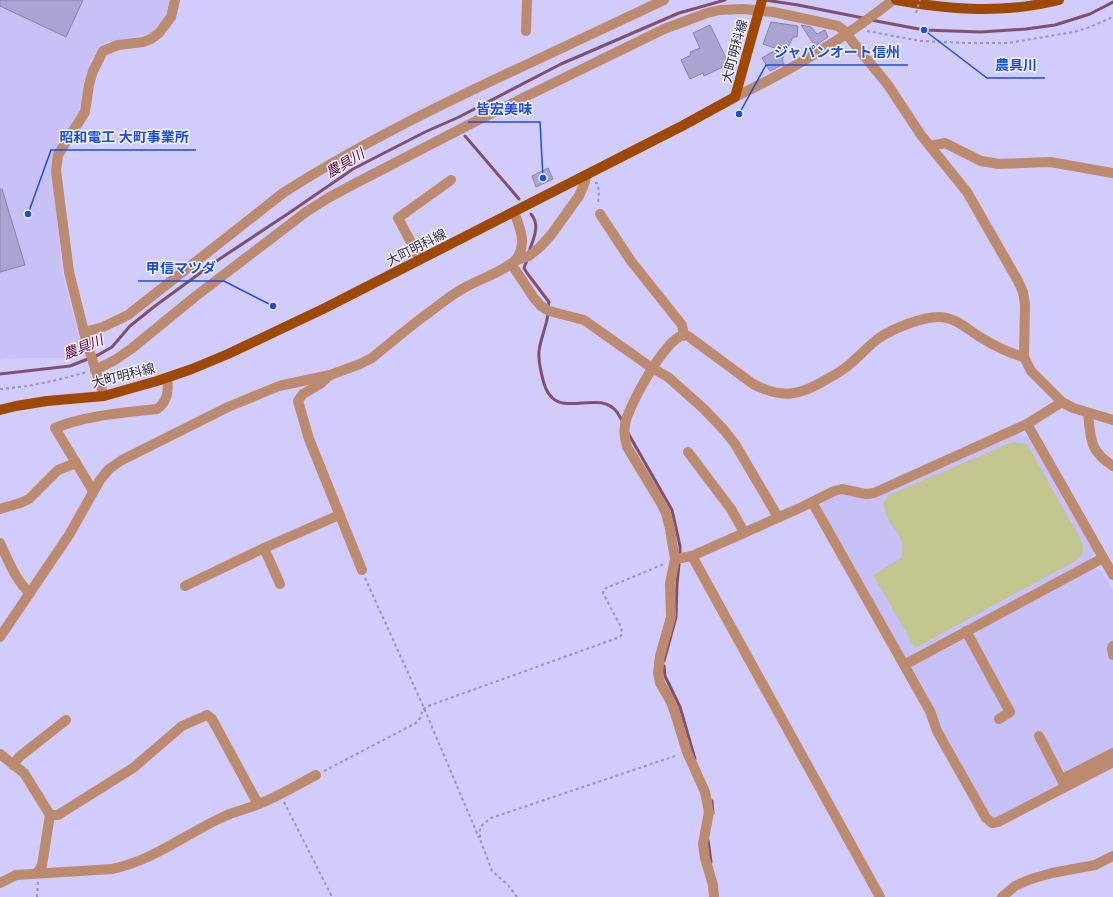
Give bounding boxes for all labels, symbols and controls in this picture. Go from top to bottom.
street label: 大町明科線 [719,18,750,84]
callout: ジャパンオート信州 [766,39,908,65]
text: ジャパンオート信州 [774,44,900,61]
callout: 農具川 [987,52,1045,78]
text: 農具川 [995,57,1037,74]
callout: 皆宏美味 [468,96,540,122]
text: 皆宏美味 [476,101,533,118]
callout: 昭和電工 大町事業所 [51,124,196,150]
text: 昭和電工 大町事業所 [59,129,189,146]
water label: 農具川 [323,144,369,182]
street label: 大町明科線 [384,226,449,269]
callout: 甲信マツダ [138,255,224,281]
text: 甲信マツダ [146,260,216,277]
water label: 農具川 [61,331,108,363]
street label: 大町明科線 [90,360,156,391]

